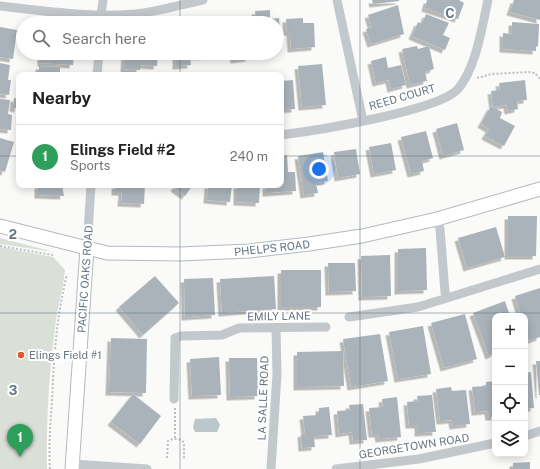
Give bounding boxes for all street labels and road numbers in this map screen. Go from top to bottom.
street label: REED COURT [367,82,437,112]
street label: PACIFIC OAKS ROAD [75,225,95,333]
street label: PHELPS ROAD [233,238,311,258]
street label: EMILY LANE [247,309,311,323]
street label: LA SALLE ROAD [256,355,270,441]
street label: GEORGETOWN ROAD [358,431,470,461]

